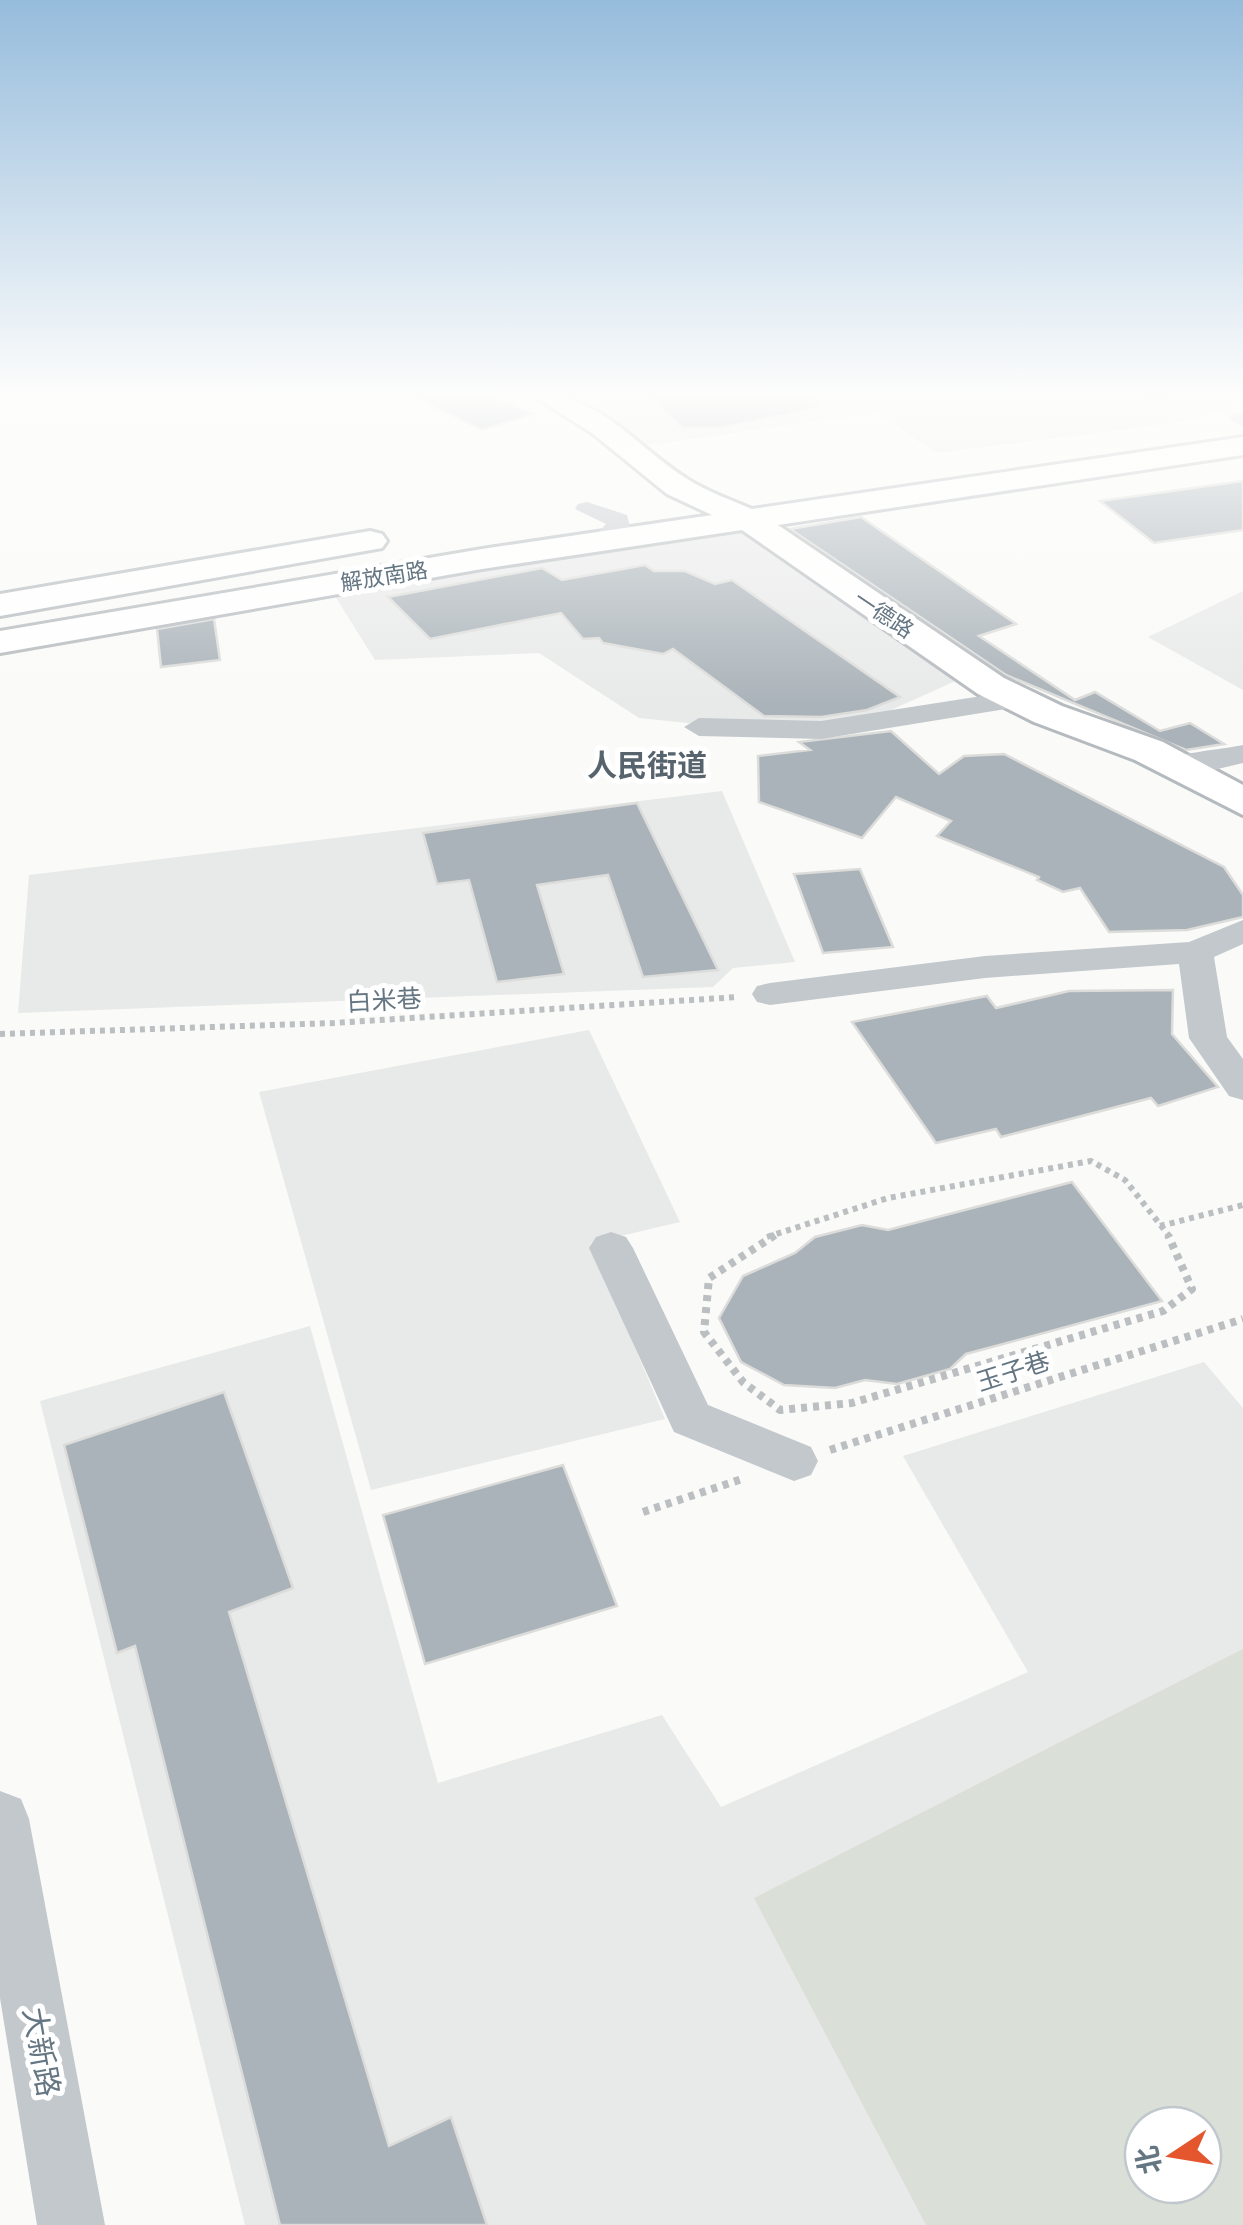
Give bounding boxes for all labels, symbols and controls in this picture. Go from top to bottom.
street label: 解放南路 [338,555,430,597]
street label: 一德路 [849,584,919,644]
district label: 人民街道 [587,745,707,784]
street label: 白米巷 [346,982,422,1018]
street label: 玉子巷 [972,1344,1054,1398]
street label: 大新路 [15,2004,69,2099]
north arrow [1123,2105,1223,2205]
text: 北 [1127,2143,1169,2178]

